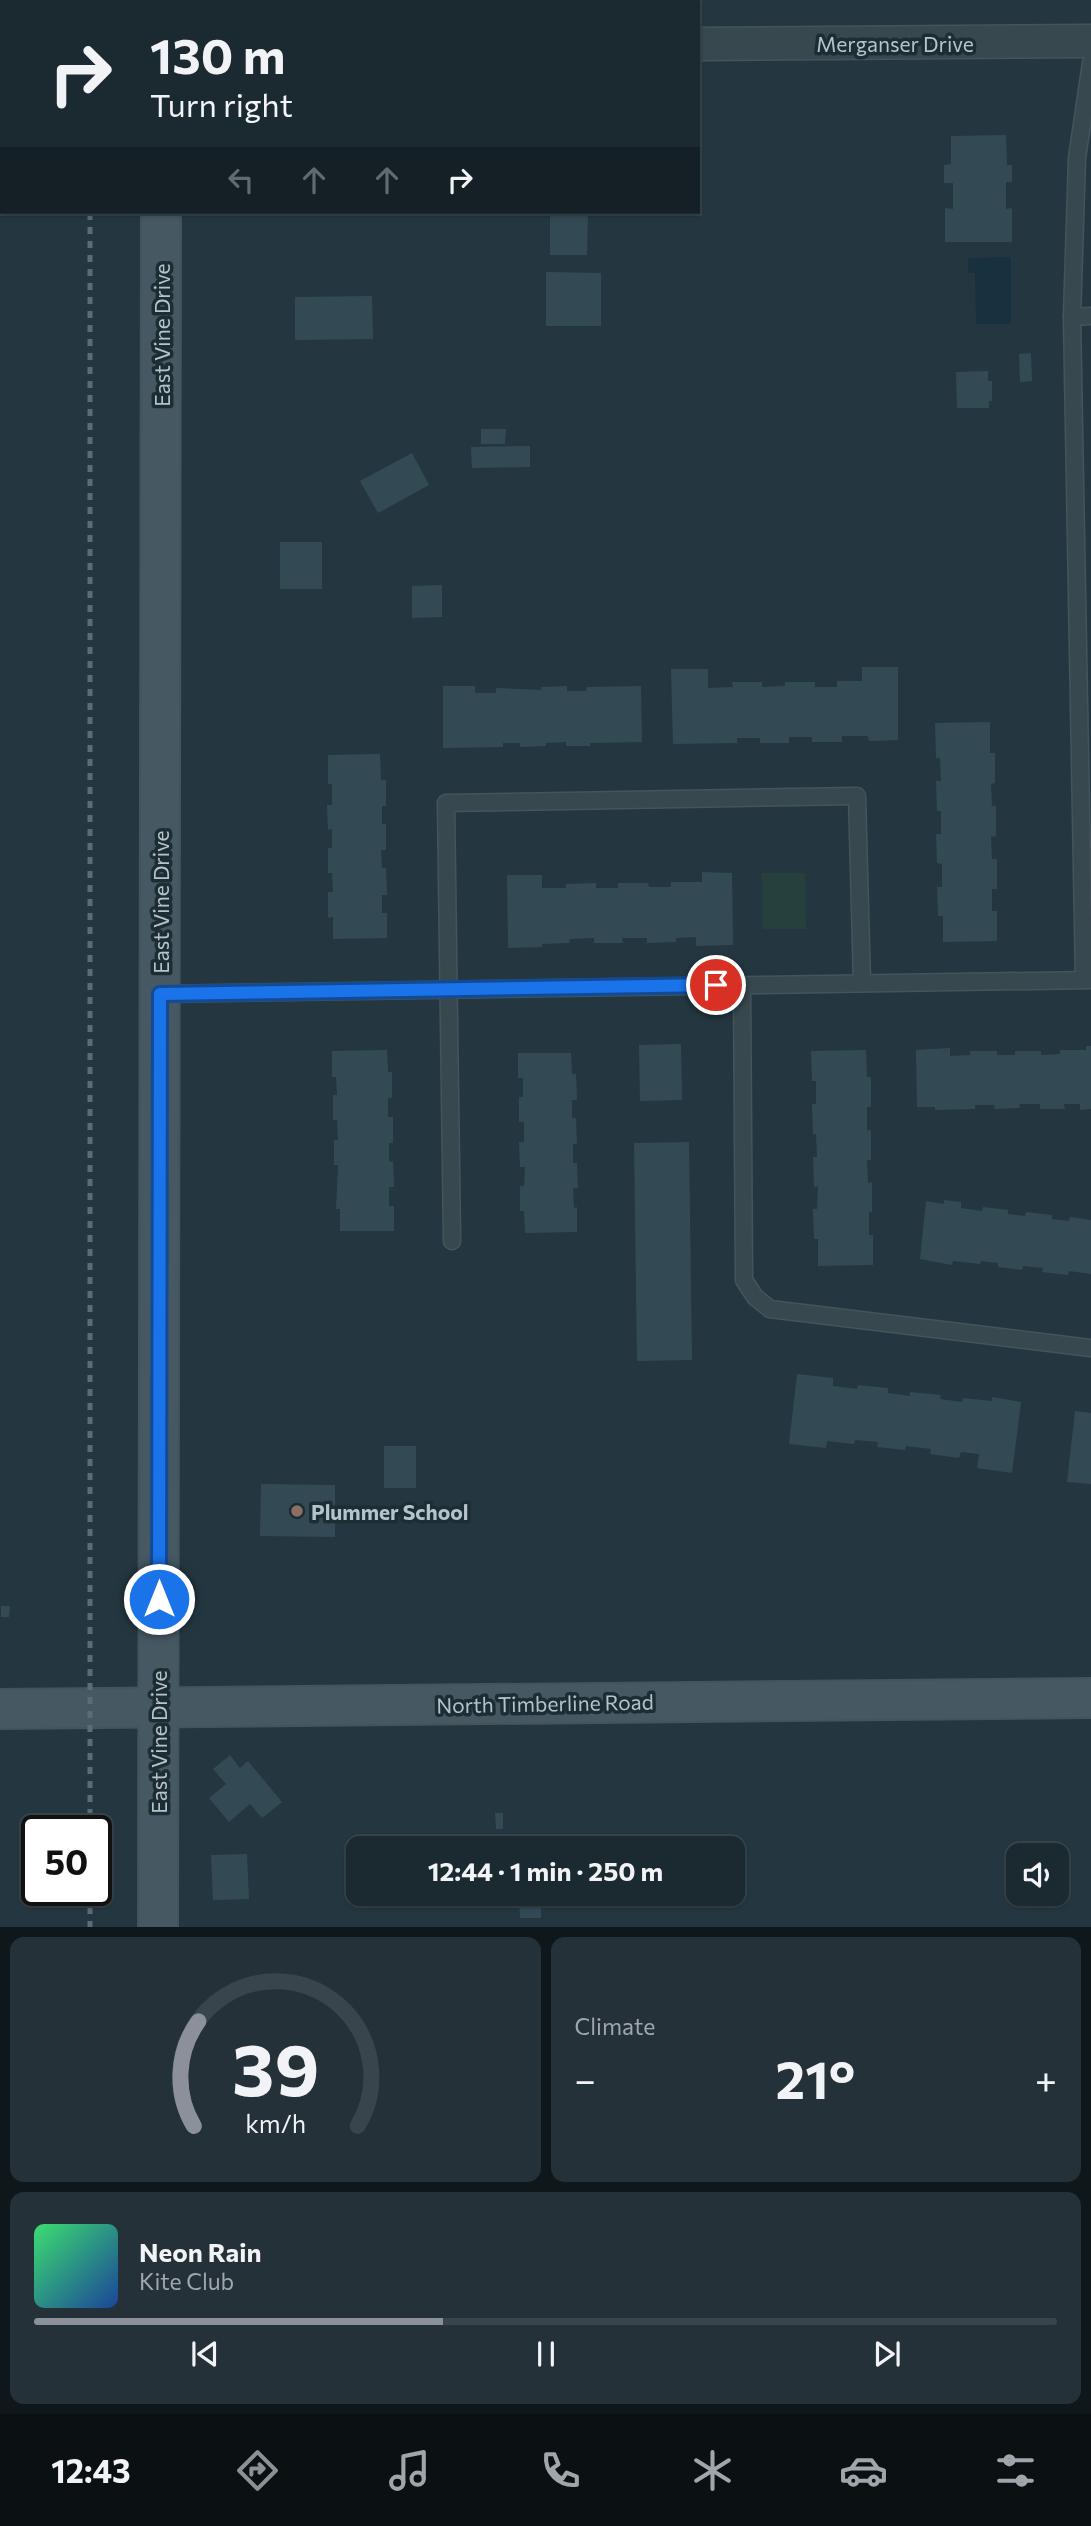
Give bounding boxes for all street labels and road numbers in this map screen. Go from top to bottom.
street label: Merganser Drive [816,31,974,56]
street label: East Vine Drive [149,263,174,407]
street label: East Vine Drive [148,830,173,974]
street label: East Vine Drive [146,1670,171,1814]
street label: North Timberline Road [436,1689,654,1717]

